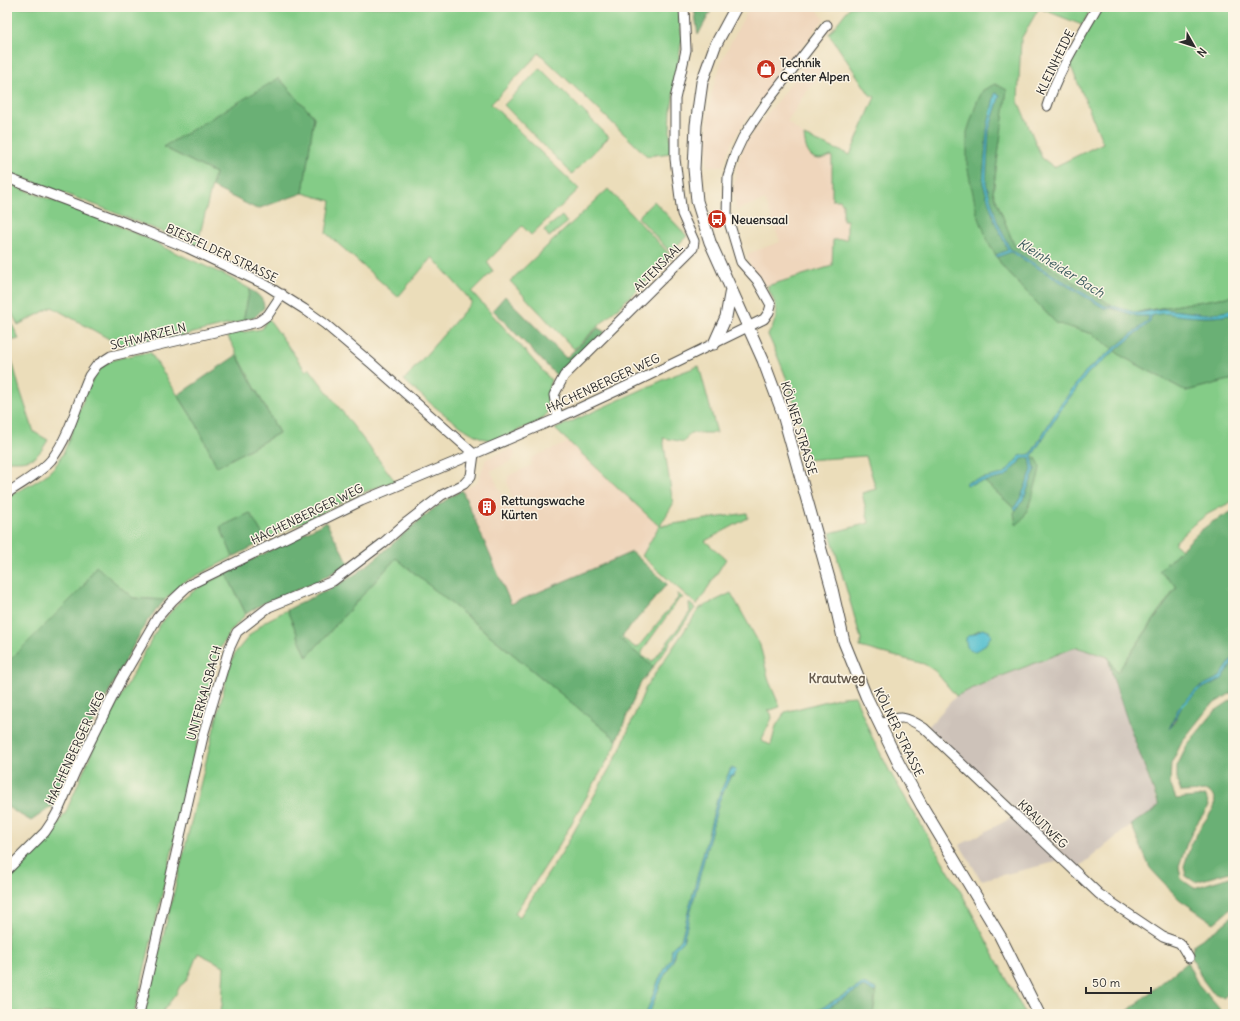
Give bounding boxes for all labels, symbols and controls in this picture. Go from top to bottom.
north arrow [1174,26,1214,66]
street label: KLEINHEIDE [1033,27,1077,97]
text: N [1194,45,1210,60]
place label: Technik Center Alpen [780,55,850,85]
shop icon: Technik Center Alpen [755,58,777,80]
bus stop icon: Neuensaal [706,208,728,230]
place label: Neuensaal [731,212,788,227]
street label: BIESFELDER STRASSE [164,220,280,286]
water label: Kleinheider Bach [1015,235,1108,302]
street label: ALTENSAAL [630,239,686,295]
street label: SCHWARZELN [108,319,188,353]
street label: HACHENBERGER WEG [544,350,662,416]
street label: KÖLNER STRASSE [778,379,820,477]
street label: HACHENBERGER WEG [248,480,366,548]
place label: Rettungswache Kürten [501,493,585,522]
building icon: Rettungswache Kürten [476,496,498,518]
street label: UNTERKALSBACH [183,644,225,742]
district label: Krautweg [808,670,866,687]
street label: KÖLNER STRASSE [871,685,927,779]
street label: HACHENBERGER WEG [42,689,108,807]
street label: KRAUTWEG [1015,796,1071,852]
scale bar [1086,969,1151,995]
text: 50 m [1092,975,1121,990]

